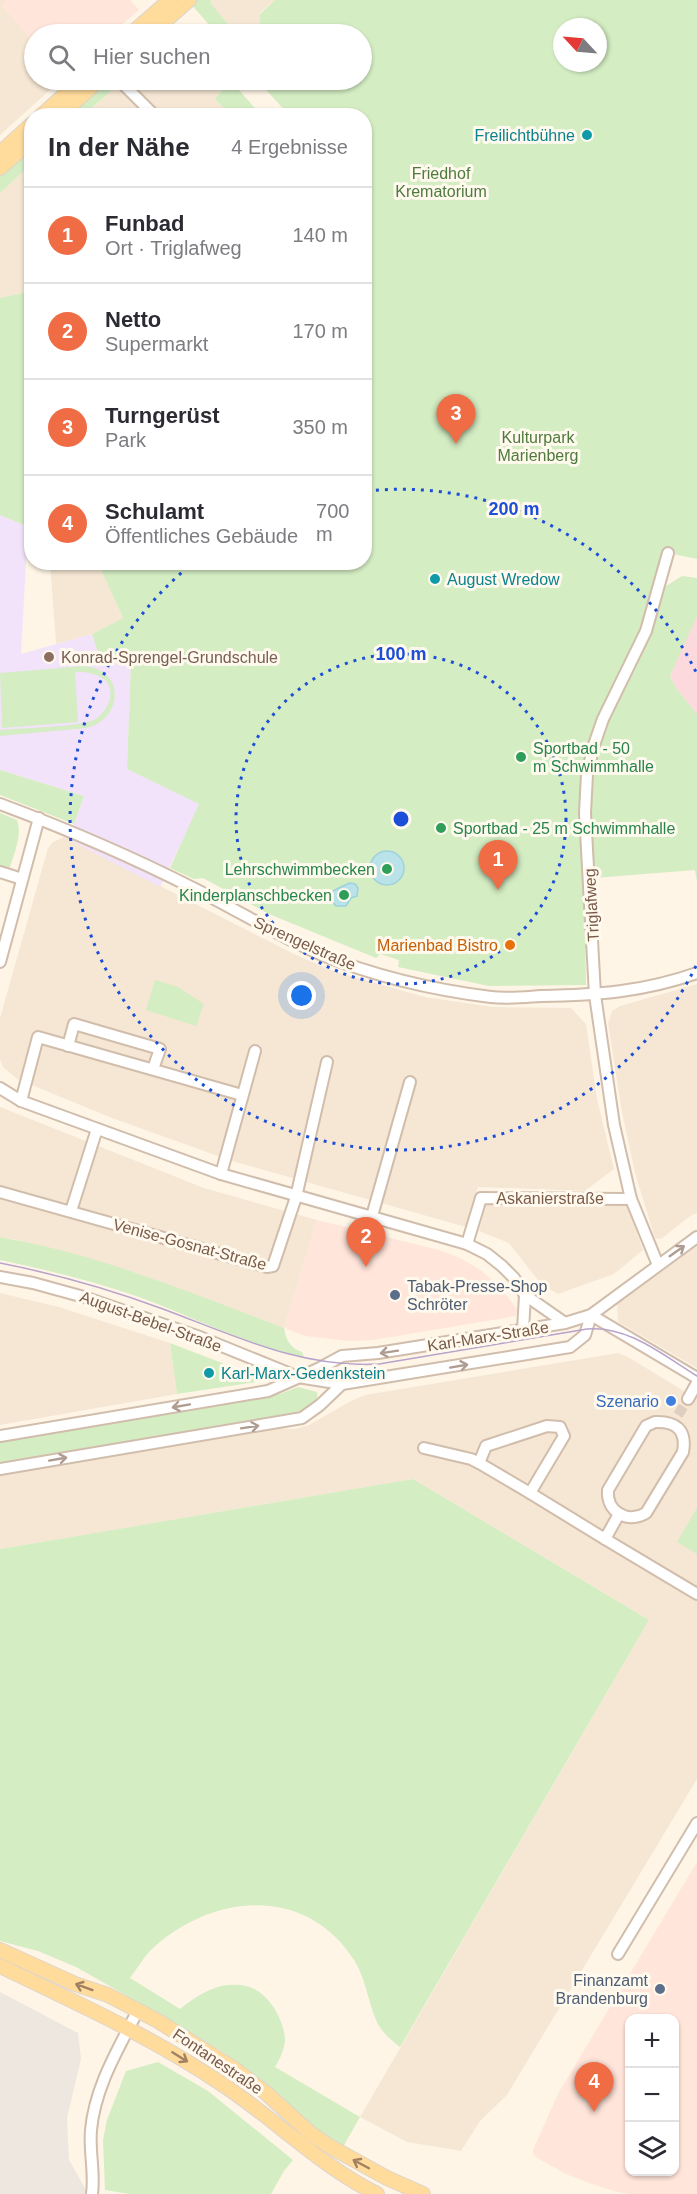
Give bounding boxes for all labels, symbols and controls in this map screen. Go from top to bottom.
north arrow [553,18,607,72]
search box [24,24,372,90]
icon: search [45,41,78,74]
text: Hier suchen [93,44,210,69]
place label: Freilichtbühne [475,127,575,144]
marker: Freilichtbühne [580,128,594,142]
text: In der Nähe [48,132,190,162]
text: 4 Ergebnisse [231,136,348,158]
park label: Friedhof Krematorium [395,165,487,200]
text: Funbad [105,211,184,236]
text: 1 [62,224,73,246]
text: 140 m [292,224,348,246]
text: Ort · Triglafweg [105,237,242,259]
text: Netto [105,307,161,332]
text: 2 [62,320,73,342]
text: 170 m [292,320,348,342]
text: Supermarkt [105,333,208,355]
pin: 3 [436,394,476,444]
text: Turngerüst [105,403,219,428]
text: 3 [62,416,73,438]
text: 350 m [292,416,348,438]
text: Park [105,429,146,451]
park label: Kulturpark Marienberg [498,429,578,464]
text: Schulamt [105,499,204,524]
text: 200 m [488,499,540,519]
text: 700 m [316,500,349,545]
text: 4 [62,512,73,534]
text: Öffentliches Gebäude [105,525,298,547]
place label: August Wredow [447,571,560,588]
marker: August Wredow [428,572,442,586]
text: 100 m [375,644,427,664]
place label: Konrad-Sprengel-Grundschule [61,649,278,666]
marker: Konrad-Sprengel-Grundschule [42,650,56,664]
place label: Sportbad - 50 m Schwimmhalle [533,740,654,775]
marker: Sportbad - 50 m Schwimmhalle [514,750,528,764]
centre of rings [391,809,411,829]
place label: Sportbad - 25 m Schwimmhalle [453,820,675,837]
marker: Sportbad - 25 m Schwimmhalle [434,821,448,835]
pin: 1 [478,840,518,890]
place label: Lehrschwimmbecken [225,861,375,878]
marker: Lehrschwimmbecken [380,862,394,876]
street label: Triglafweg [581,868,602,942]
place label: Kinderplanschbecken [179,887,332,904]
marker: Kinderplanschbecken [337,888,351,902]
street label: Sprengelstraße [251,913,358,974]
place label: Marienbad Bistro [377,937,498,954]
marker: Marienbad Bistro [503,938,517,952]
your location [287,981,316,1010]
street label: Askanierstraße [496,1190,604,1207]
street label: Venise-Gosnat-Straße [111,1216,269,1273]
pin: 2 [346,1218,386,1267]
one-way arrow [669,1245,685,1257]
place label: Tabak-Presse-Shop Schröter [407,1278,548,1313]
street label: August-Bebel-Straße [78,1288,224,1355]
marker: Tabak-Presse-Shop Schröter [388,1288,402,1302]
street label: Karl-Marx-Straße [426,1318,550,1354]
one-way arrow [380,1346,399,1357]
one-way arrow [449,1360,469,1371]
place label: Karl-Marx-Gedenkstein [221,1365,386,1382]
marker: Karl-Marx-Gedenkstein [202,1366,216,1380]
place label: Szenario [596,1393,659,1410]
marker: Szenario [664,1394,678,1408]
one-way arrow [171,1401,191,1412]
one-way arrow [240,1421,259,1432]
one-way arrow [47,1453,67,1464]
place label: Finanzamt Brandenburg [555,1972,649,2007]
one-way arrow [75,1981,94,1992]
marker: Finanzamt Brandenburg [653,1982,667,1996]
map controls [625,2014,679,2176]
button: + [625,2014,679,2068]
street label: Fontanestraße [170,2025,266,2098]
one-way arrow [171,2051,188,2063]
pin: 4 [574,2062,614,2112]
button: − [625,2068,679,2122]
button: layers [625,2122,679,2176]
one-way arrow [353,2158,370,2170]

